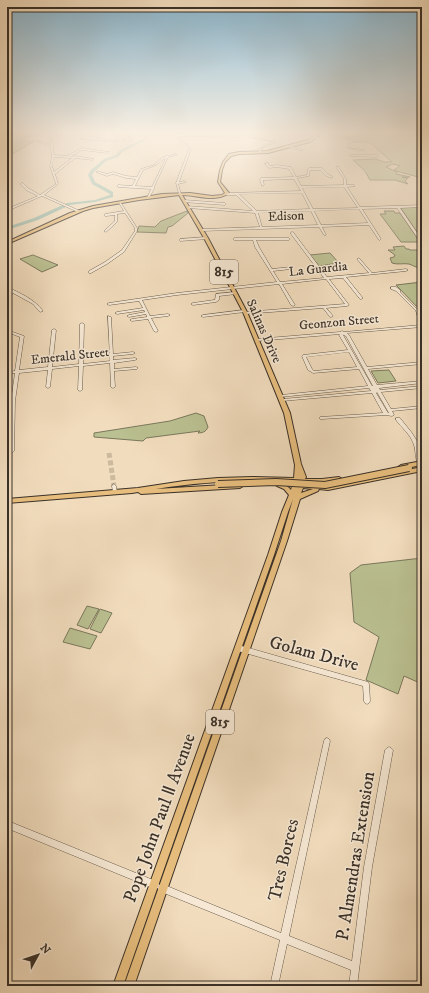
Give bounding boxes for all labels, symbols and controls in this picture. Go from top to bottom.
street label: Edison [267,207,305,225]
street label: La Guardia [288,258,349,280]
road number: 815 [210,260,238,284]
street label: Salinas Drive [243,297,285,365]
street label: Geonzon Street [299,311,379,333]
street label: Emerald Street [30,344,110,368]
street label: Golam Drive [267,631,361,677]
road number: 815 [206,710,234,734]
street label: Pope John Paul Ⅱ Avenue [119,731,201,905]
street label: P. Almendras Extension [332,769,380,942]
street label: Tres Borces [264,817,304,903]
north arrow [18,935,58,975]
text: N [37,941,53,957]

